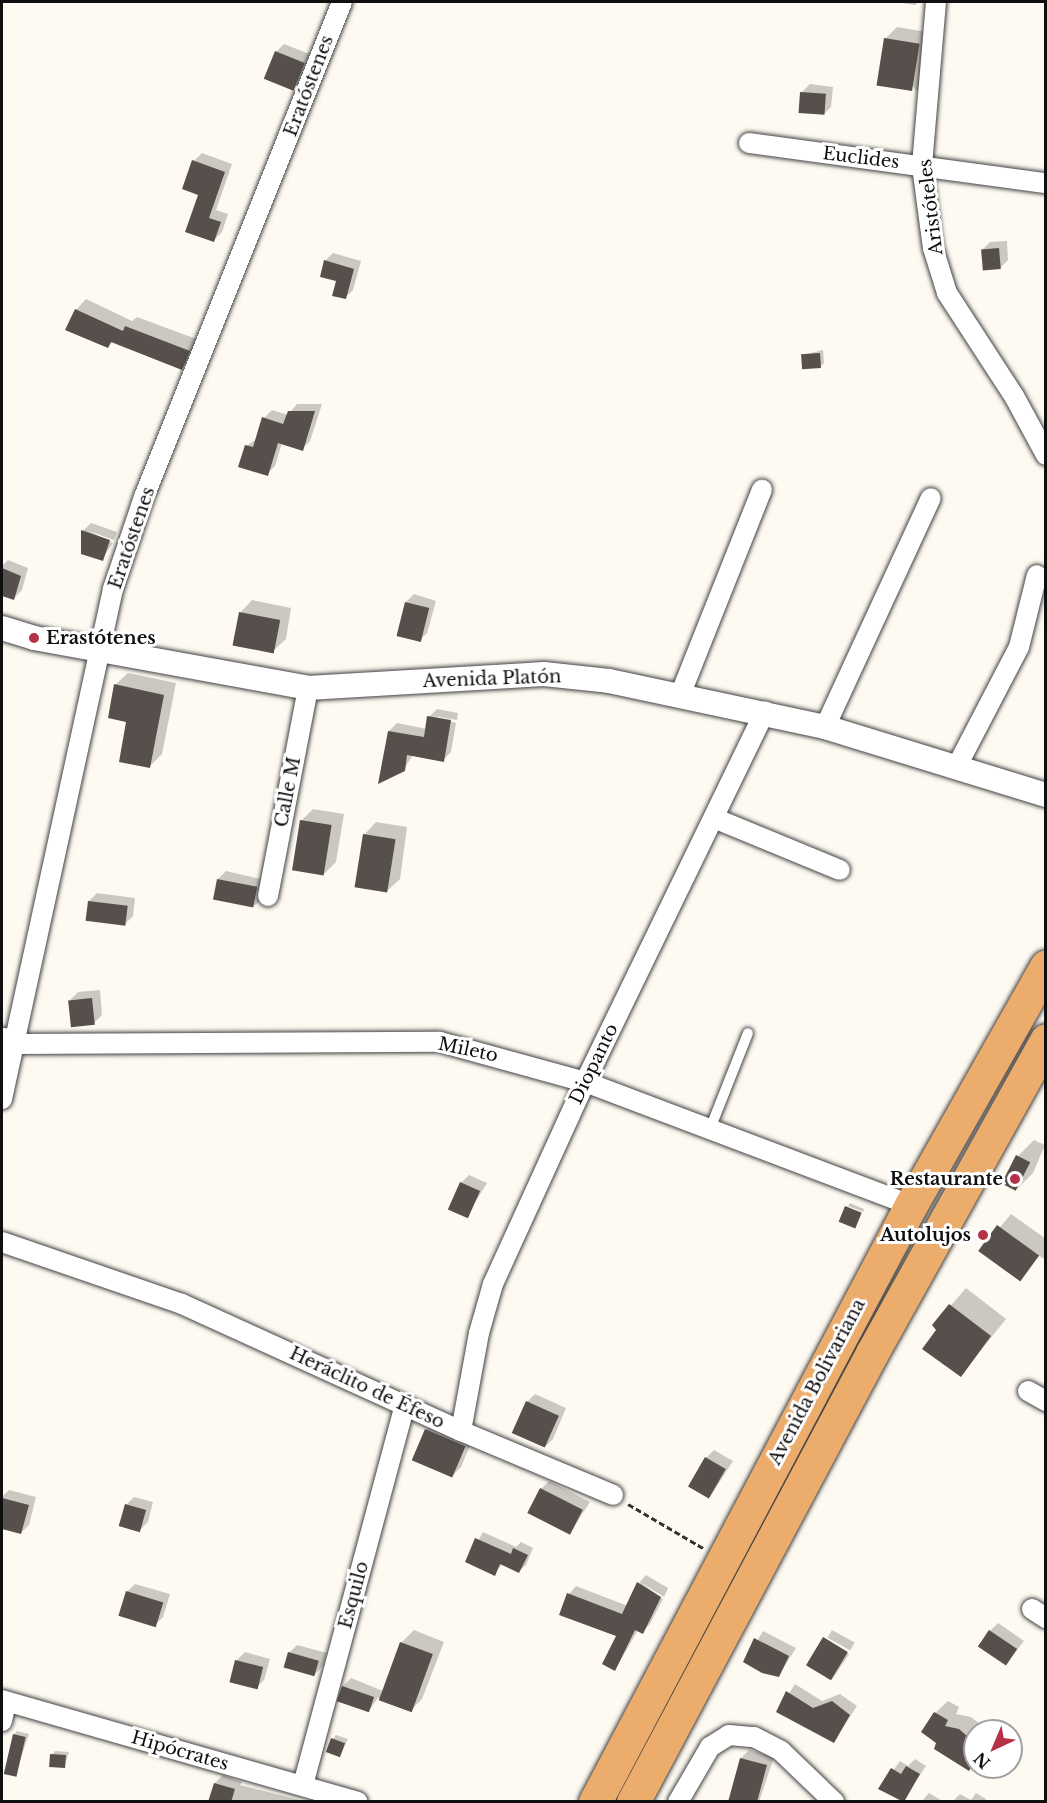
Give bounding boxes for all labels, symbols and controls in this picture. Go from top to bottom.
street label: Eratóstenes [280,32,338,140]
street label: Euclides [821,143,901,173]
street label: Aristóteles [914,158,948,256]
street label: Eratóstenes [104,484,160,592]
place label: Erastótenes [46,627,156,649]
marker: Erastótenes [27,631,41,645]
street label: Avenida Platón [422,666,562,692]
street label: Calle M [271,755,305,829]
street label: Diopanto [565,1020,623,1108]
street label: Mileto [436,1033,500,1067]
place label: Restaurante [890,1168,1003,1190]
marker: Restaurante [1008,1172,1022,1186]
place label: Autolujos [880,1224,971,1246]
marker: Autolujos [976,1228,990,1242]
street label: Avenida Bolivariana [764,1295,870,1469]
street label: Heráclito de Éfeso [286,1343,448,1433]
street label: Esquilo [335,1559,373,1631]
north arrow [963,1719,1023,1779]
street label: Hipócrates [129,1727,231,1775]
text: N [970,1748,994,1773]

